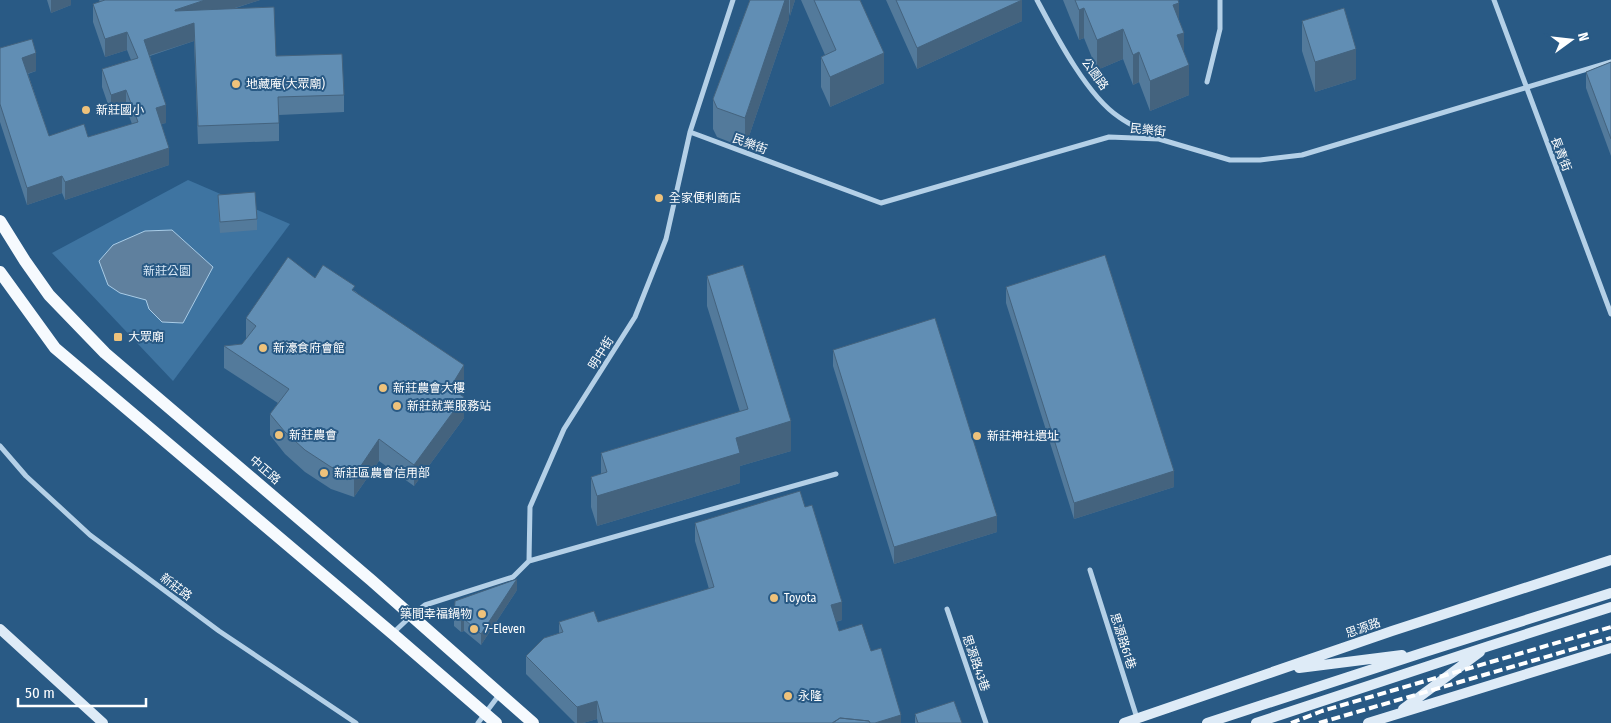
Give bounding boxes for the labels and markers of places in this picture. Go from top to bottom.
place label: 地藏庵(大眾廟) [246,77,326,91]
marker: 地藏庵(大眾廟) [230,78,242,90]
place label: 新莊國小 [96,103,144,117]
marker: 新莊國小 [80,104,92,116]
place label: 全家便利商店 [669,191,741,205]
marker: 全家便利商店 [653,192,665,204]
place label: 大眾廟 [128,330,164,344]
marker: 大眾廟 [112,331,124,343]
place label: 新濠食府會館 [273,341,345,355]
marker: 新濠食府會館 [257,342,269,354]
place label: 新莊農會大樓 [393,381,465,395]
marker: 新莊農會大樓 [377,382,389,394]
place label: 新莊就業服務站 [407,399,491,413]
marker: 新莊就業服務站 [391,400,403,412]
place label: 新莊農會 [289,428,337,442]
marker: 新莊農會 [273,429,285,441]
place label: 新莊神社遺址 [987,429,1059,443]
marker: 新莊神社遺址 [971,430,983,442]
place label: 新莊區農會信用部 [334,466,430,480]
marker: 新莊區農會信用部 [318,467,330,479]
place label: Toyota [784,591,817,605]
marker: Toyota [768,592,780,604]
place label: 築間幸福鍋物 [400,607,472,621]
marker: 築間幸福鍋物 [476,608,488,620]
place label: 7-Eleven [484,622,525,636]
marker: 7-Eleven [468,623,480,635]
place label: 永隆 [798,689,822,703]
marker: 永隆 [782,690,794,702]

